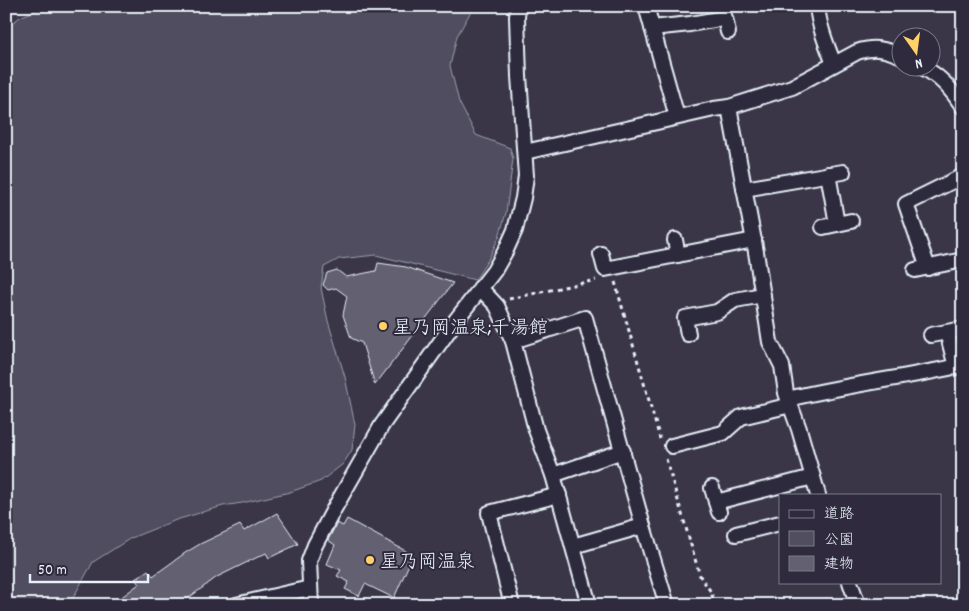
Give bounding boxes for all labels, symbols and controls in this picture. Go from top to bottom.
north arrow [892,28,942,78]
text: N [913,52,924,73]
place label: 星乃岡温泉;千湯館 [393,316,548,343]
marker: 星乃岡温泉;千湯館 [377,320,389,332]
legend [779,494,942,584]
text: 道路 [824,504,854,526]
text: 公園 [824,530,854,552]
place label: 星乃岡温泉 [380,550,475,577]
scale bar [30,551,148,583]
marker: 星乃岡温泉 [364,554,376,566]
text: 建物 [824,554,854,576]
text: 50 m [38,560,67,582]

